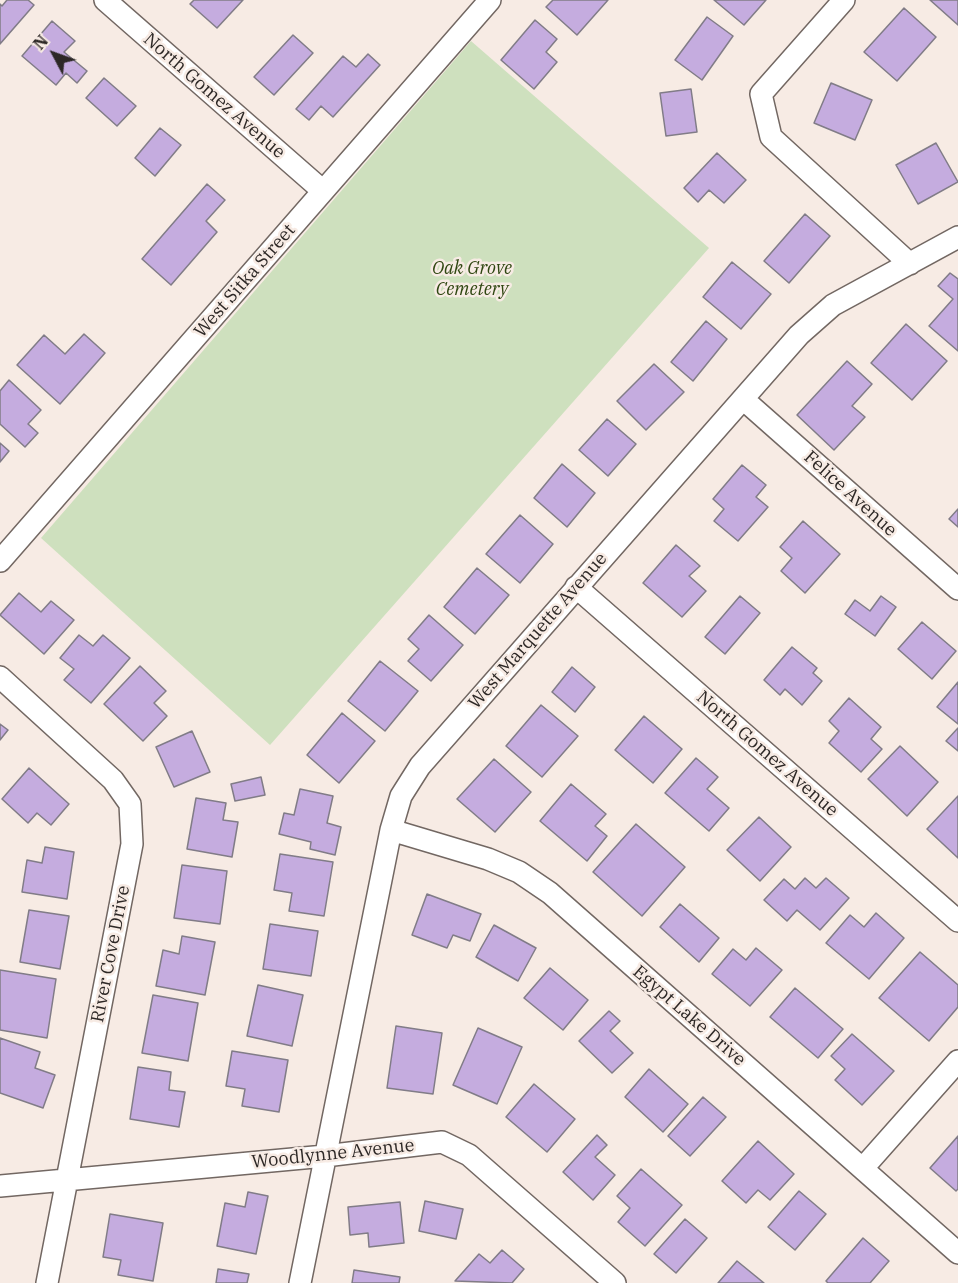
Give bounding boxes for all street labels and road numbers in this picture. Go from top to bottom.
street label: North Gomez Avenue [139,29,289,163]
street label: West Sitka Street [190,220,300,342]
street label: Felice Avenue [799,447,901,541]
street label: West Marquette Avenue [464,548,612,714]
street label: North Gomez Avenue [692,687,842,821]
street label: River Cove Drive [87,884,135,1024]
street label: Egypt Lake Drive [628,961,750,1071]
street label: Woodlynne Avenue [251,1135,415,1173]

